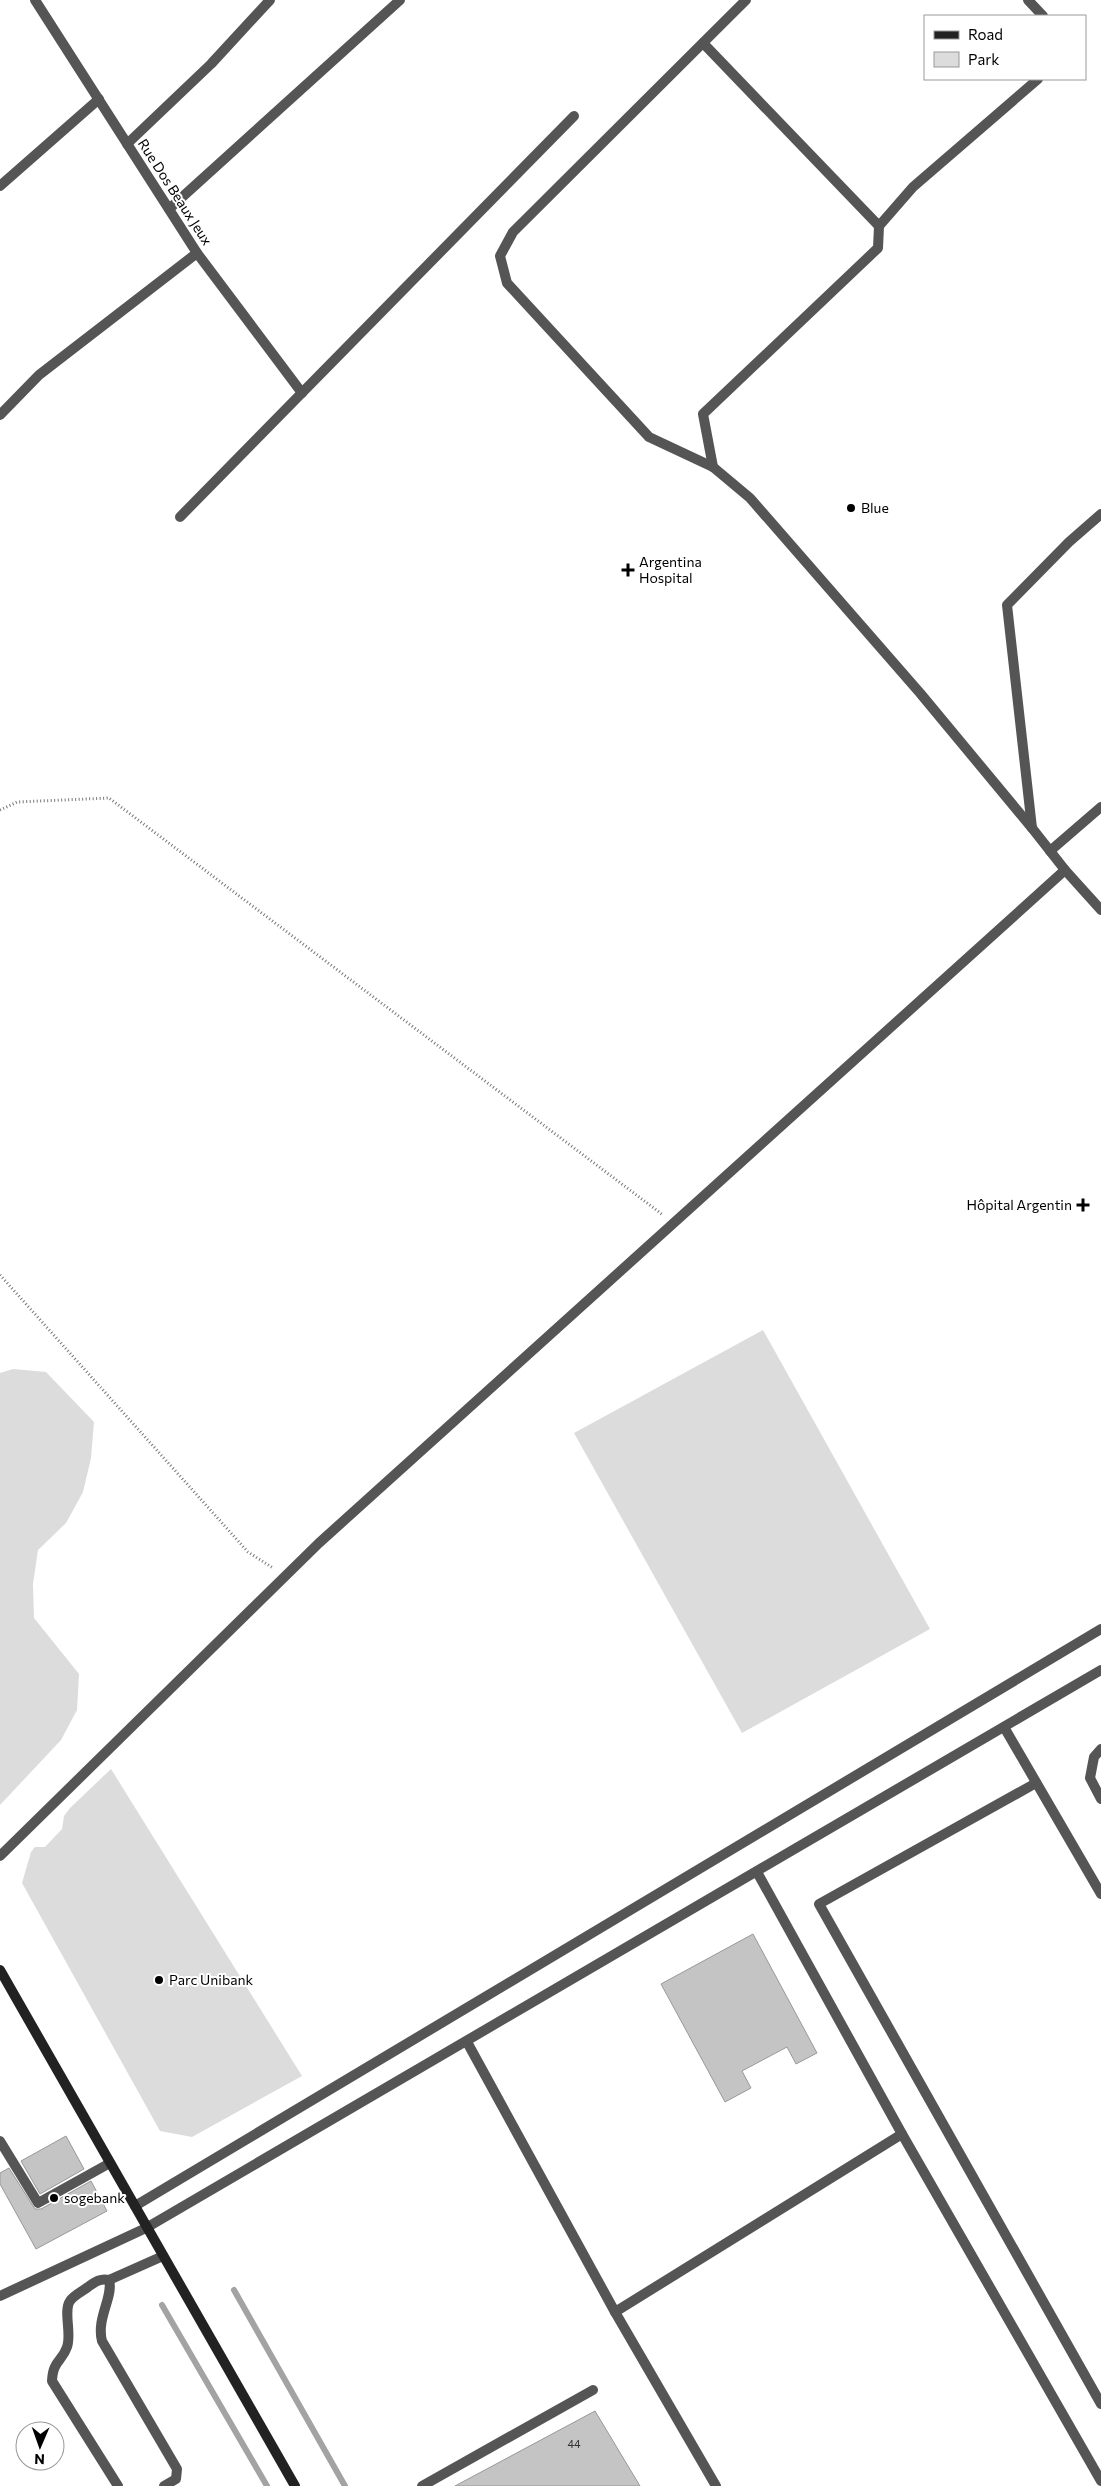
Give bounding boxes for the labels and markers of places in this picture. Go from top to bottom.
place label: Blue [861,499,889,516]
marker: Blue [845,502,857,514]
place label: Argentina Hospital [639,553,702,586]
marker: Argentina Hospital [621,563,635,577]
place label: Hôpital Argentin [966,1196,1072,1213]
marker: Hôpital Argentin [1076,1198,1090,1212]
place label: Parc Unibank [169,1971,254,1988]
marker: Parc Unibank [153,1974,165,1986]
place label: sogebank [64,2189,125,2206]
marker: sogebank [48,2192,60,2204]

